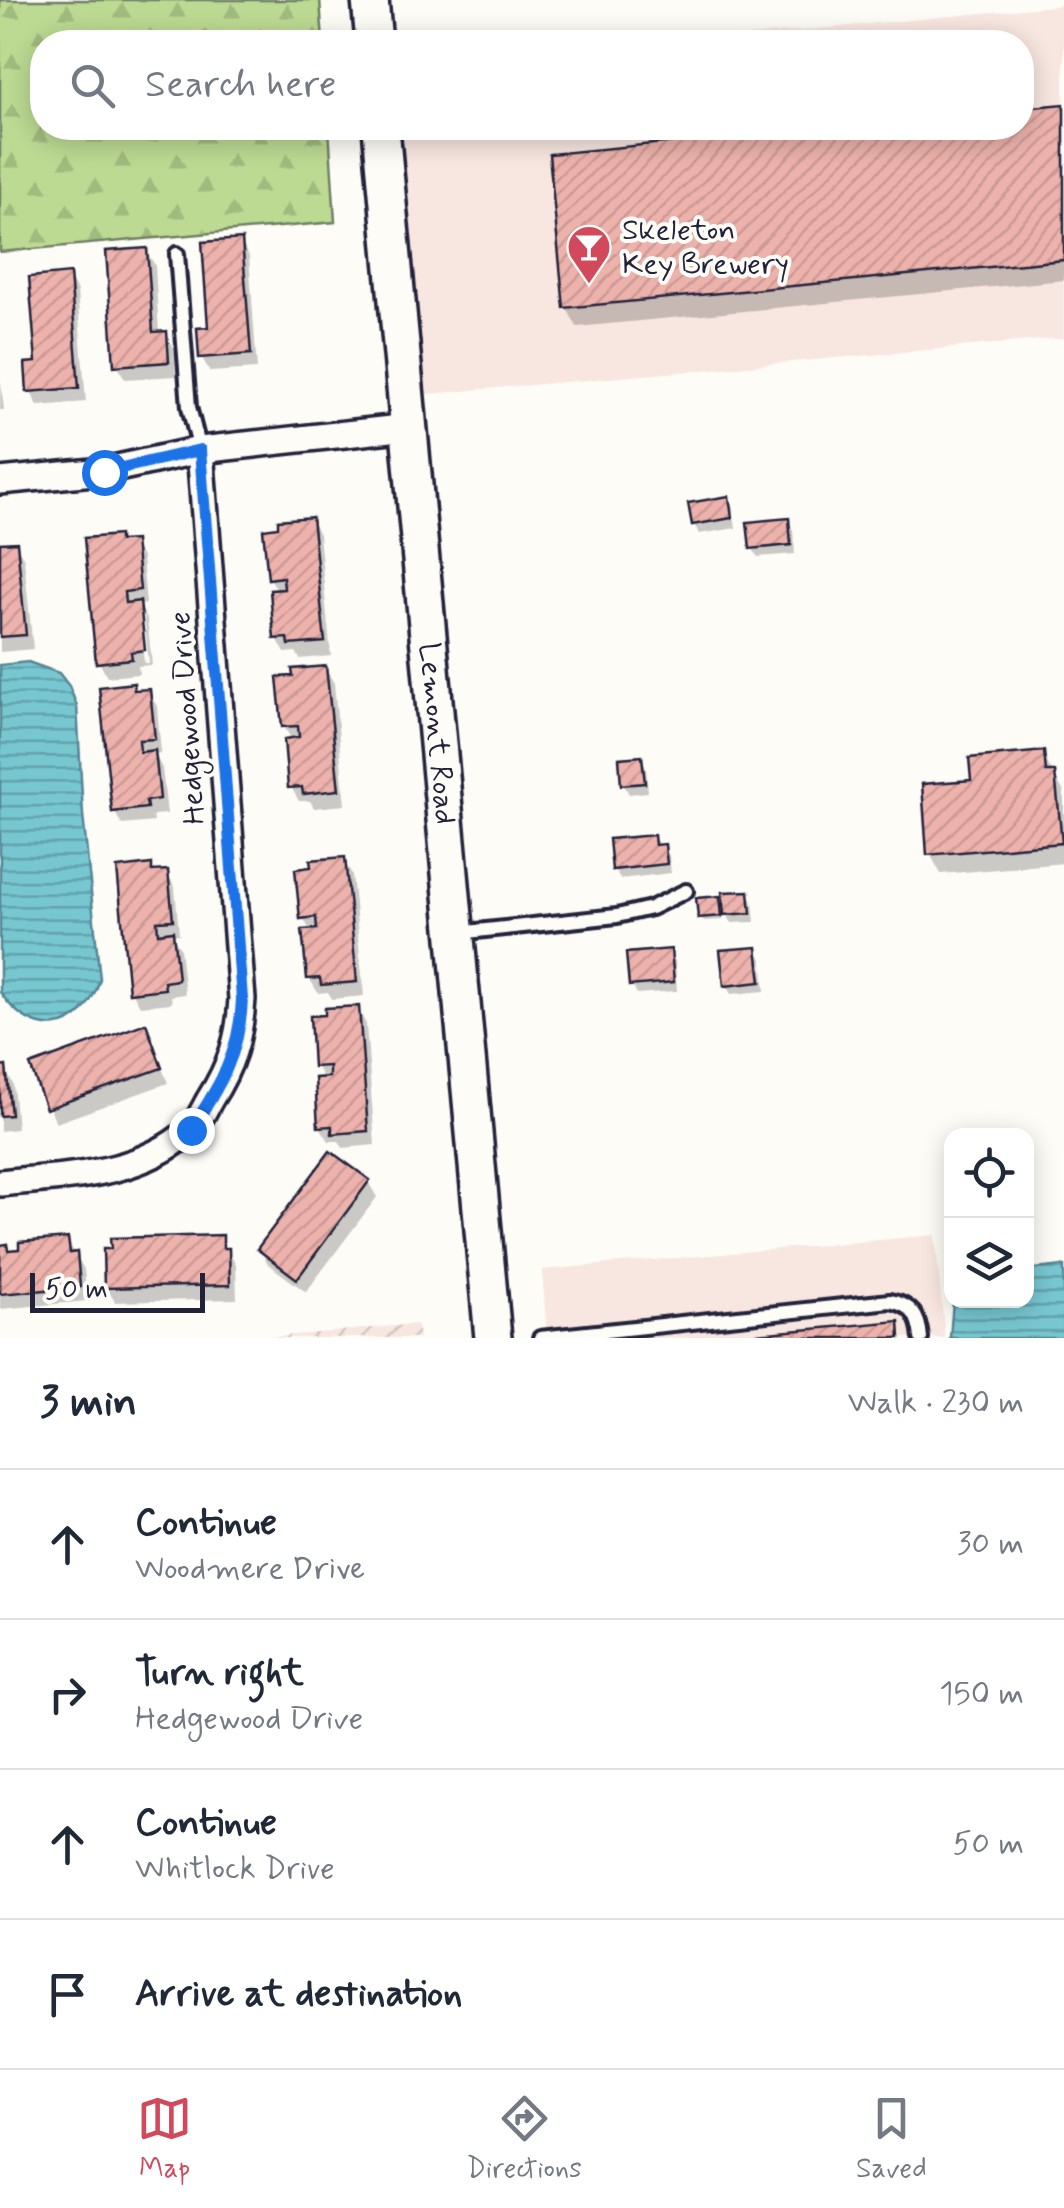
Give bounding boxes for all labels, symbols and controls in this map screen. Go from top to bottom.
search box [30,30,1034,140]
icon: search [65,58,120,113]
text: Search here [145,61,336,110]
place label: Skeleton Key Brewery [622,211,789,284]
bar icon: Skeleton Key Brewery [566,224,612,285]
route start [82,450,128,496]
street label: Hedgewood Drive [161,610,217,826]
street label: Lemont Road [409,641,465,826]
route end [169,1108,215,1154]
map controls [944,1128,1034,1308]
button: locate [944,1128,1034,1218]
button: layers [944,1218,1034,1308]
scale bar [30,1268,205,1312]
text: 50 m [45,1272,108,1309]
text: 3 min [40,1376,137,1431]
text: Walk · 230 m [848,1382,1024,1424]
text: Continue [135,1499,277,1548]
icon: ahead [40,1517,95,1572]
text: 30 m [957,1523,1024,1565]
text: Woodmere Drive [135,1548,365,1590]
text: Turn right [135,1649,304,1698]
icon: right [40,1667,95,1722]
text: 150 m [939,1673,1024,1715]
text: Hedgewood Drive [135,1698,363,1740]
text: Continue [135,1799,277,1848]
icon: ahead [40,1817,95,1872]
text: 50 m [952,1823,1024,1865]
text: Whitlock Drive [135,1848,335,1890]
icon: arrive [40,1967,95,2022]
text: Arrive at destination [135,1970,462,2019]
tab: Map [137,2091,192,2188]
tab: Directions [467,2091,582,2188]
tab: Saved [856,2091,927,2188]

